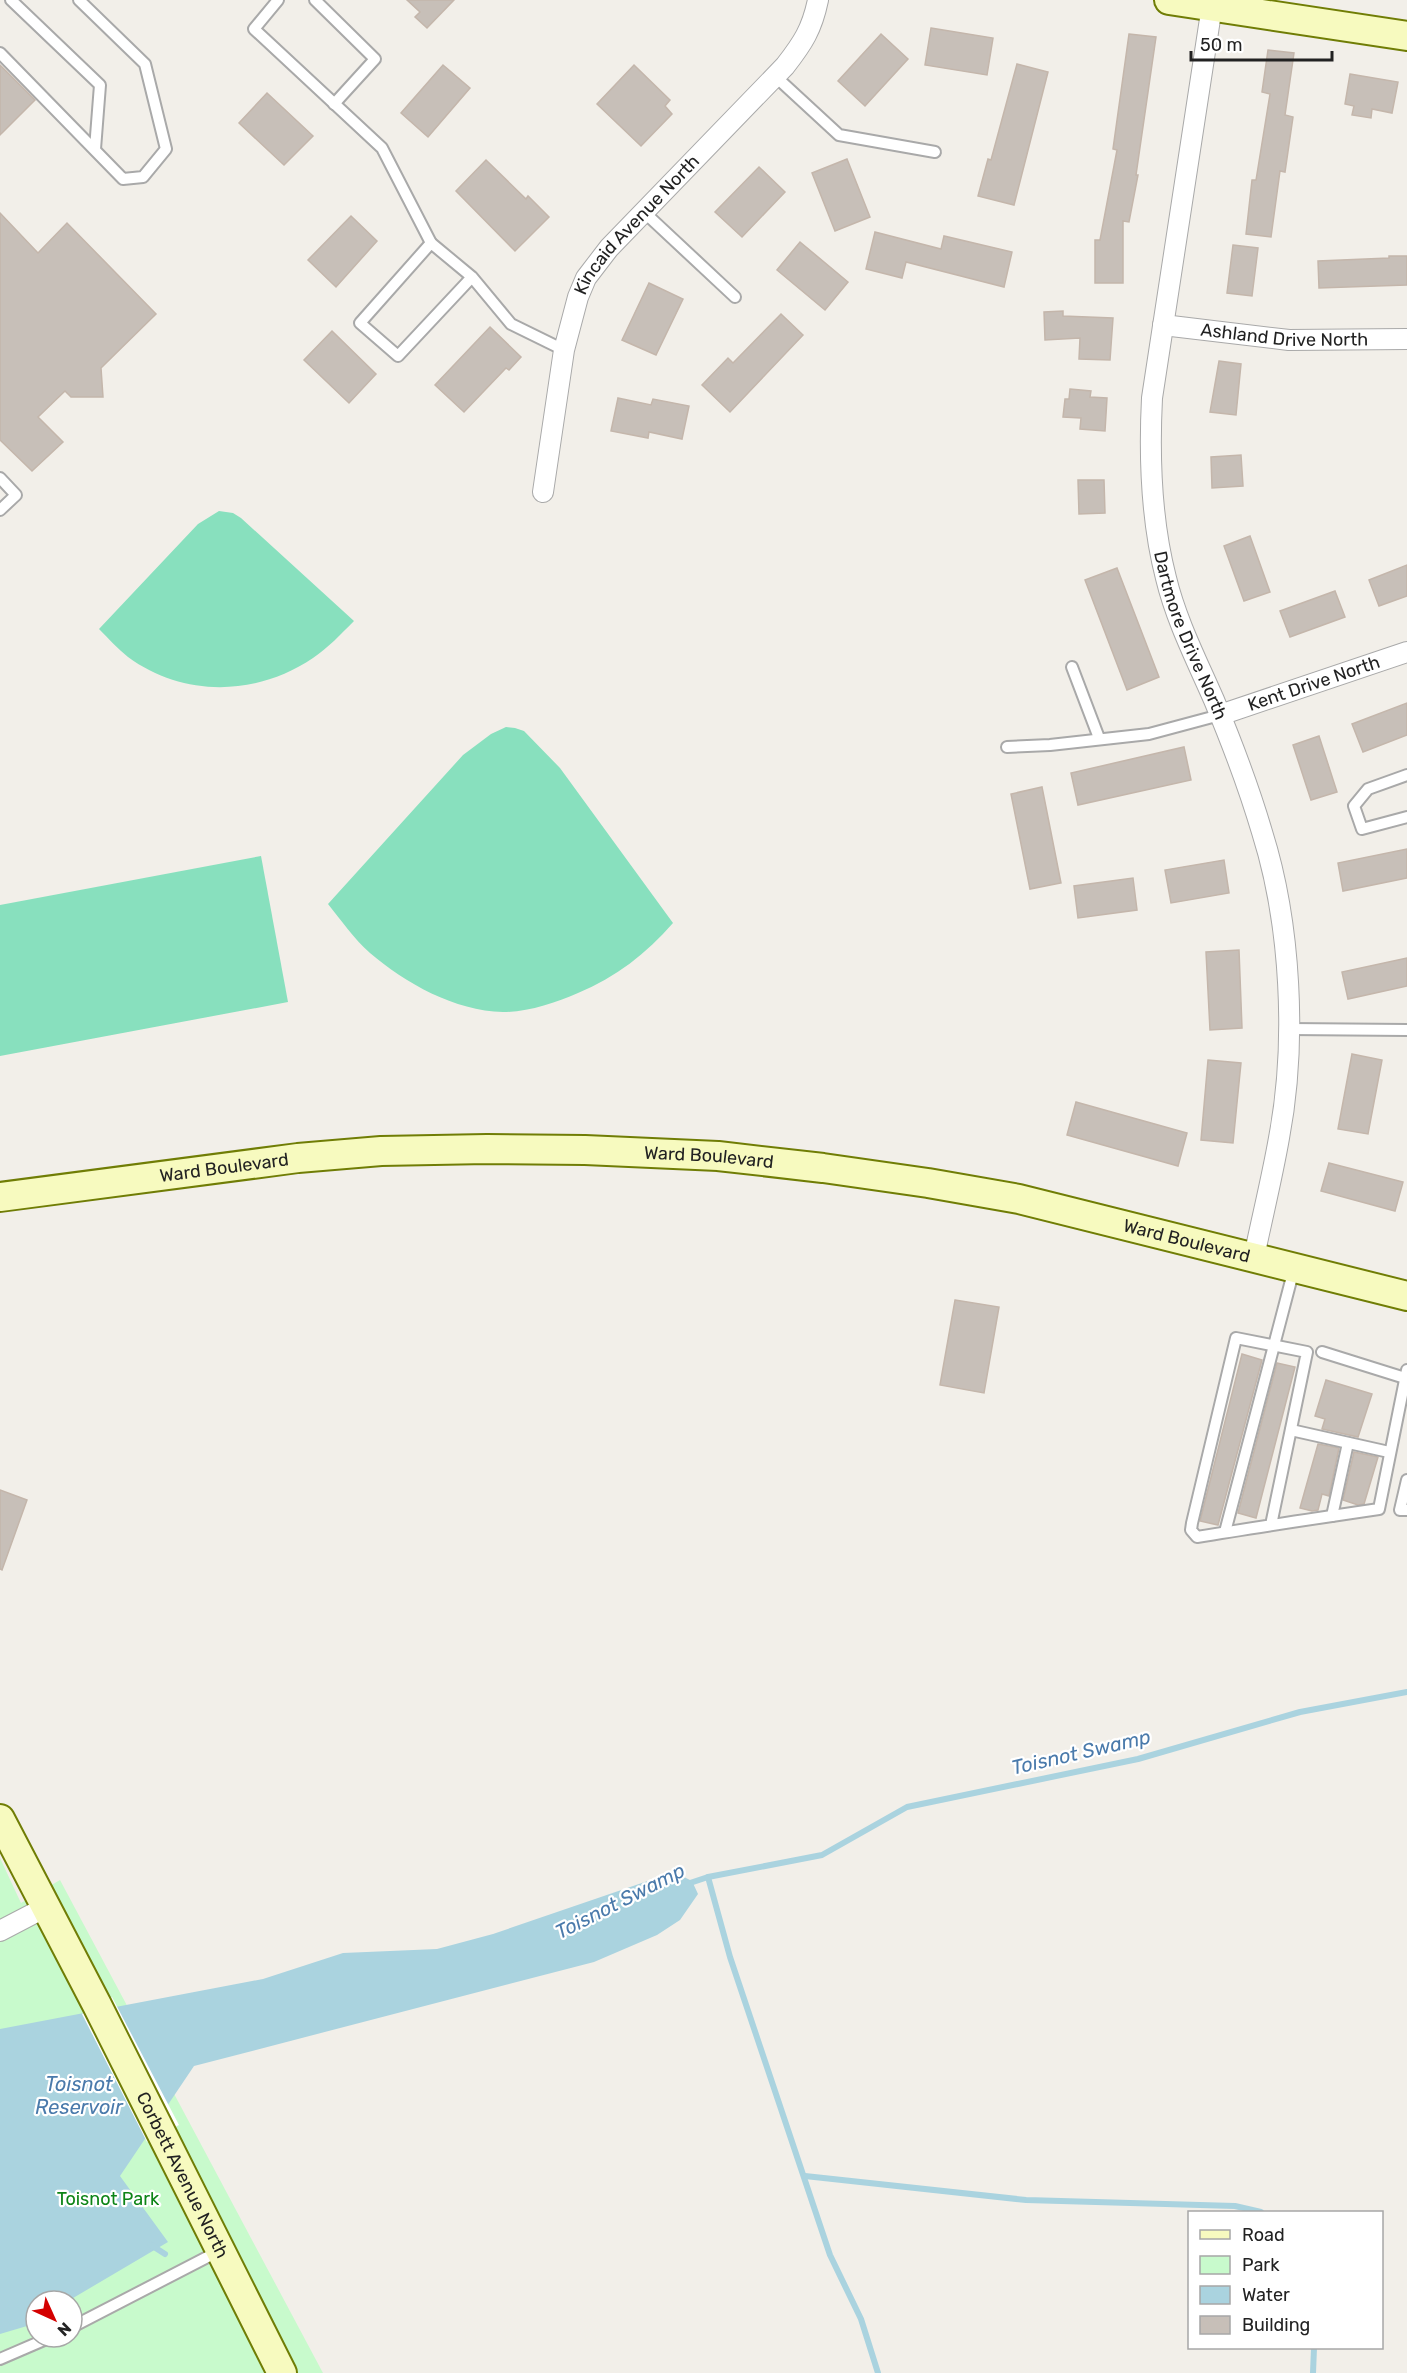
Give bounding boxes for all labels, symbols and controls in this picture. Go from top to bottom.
scale bar [1191,24,1332,62]
text: 50 m [1200,34,1243,56]
street label: Kincaid Avenue North [569,150,704,298]
street label: Ashland Drive North [1199,319,1368,351]
street label: Dartmore Drive North [1149,549,1232,723]
street label: Kent Drive North [1245,651,1383,716]
street label: Ward Boulevard [644,1142,775,1173]
street label: Ward Boulevard [158,1148,290,1187]
street label: Ward Boulevard [1121,1214,1252,1267]
water label: Toisnot Swamp [1009,1724,1153,1780]
water label: Toisnot Swamp [551,1858,689,1944]
water label: Toisnot Reservoir [35,2072,124,2119]
street label: Corbett Avenue North [131,2088,233,2262]
park label: Toisnot Park [57,2188,160,2210]
legend [1188,2211,1383,2349]
text: Road [1242,2224,1285,2246]
text: Park [1242,2254,1280,2276]
text: Water [1242,2284,1290,2306]
north arrow [24,2289,84,2349]
text: Building [1242,2314,1310,2336]
text: N [53,2318,75,2340]

